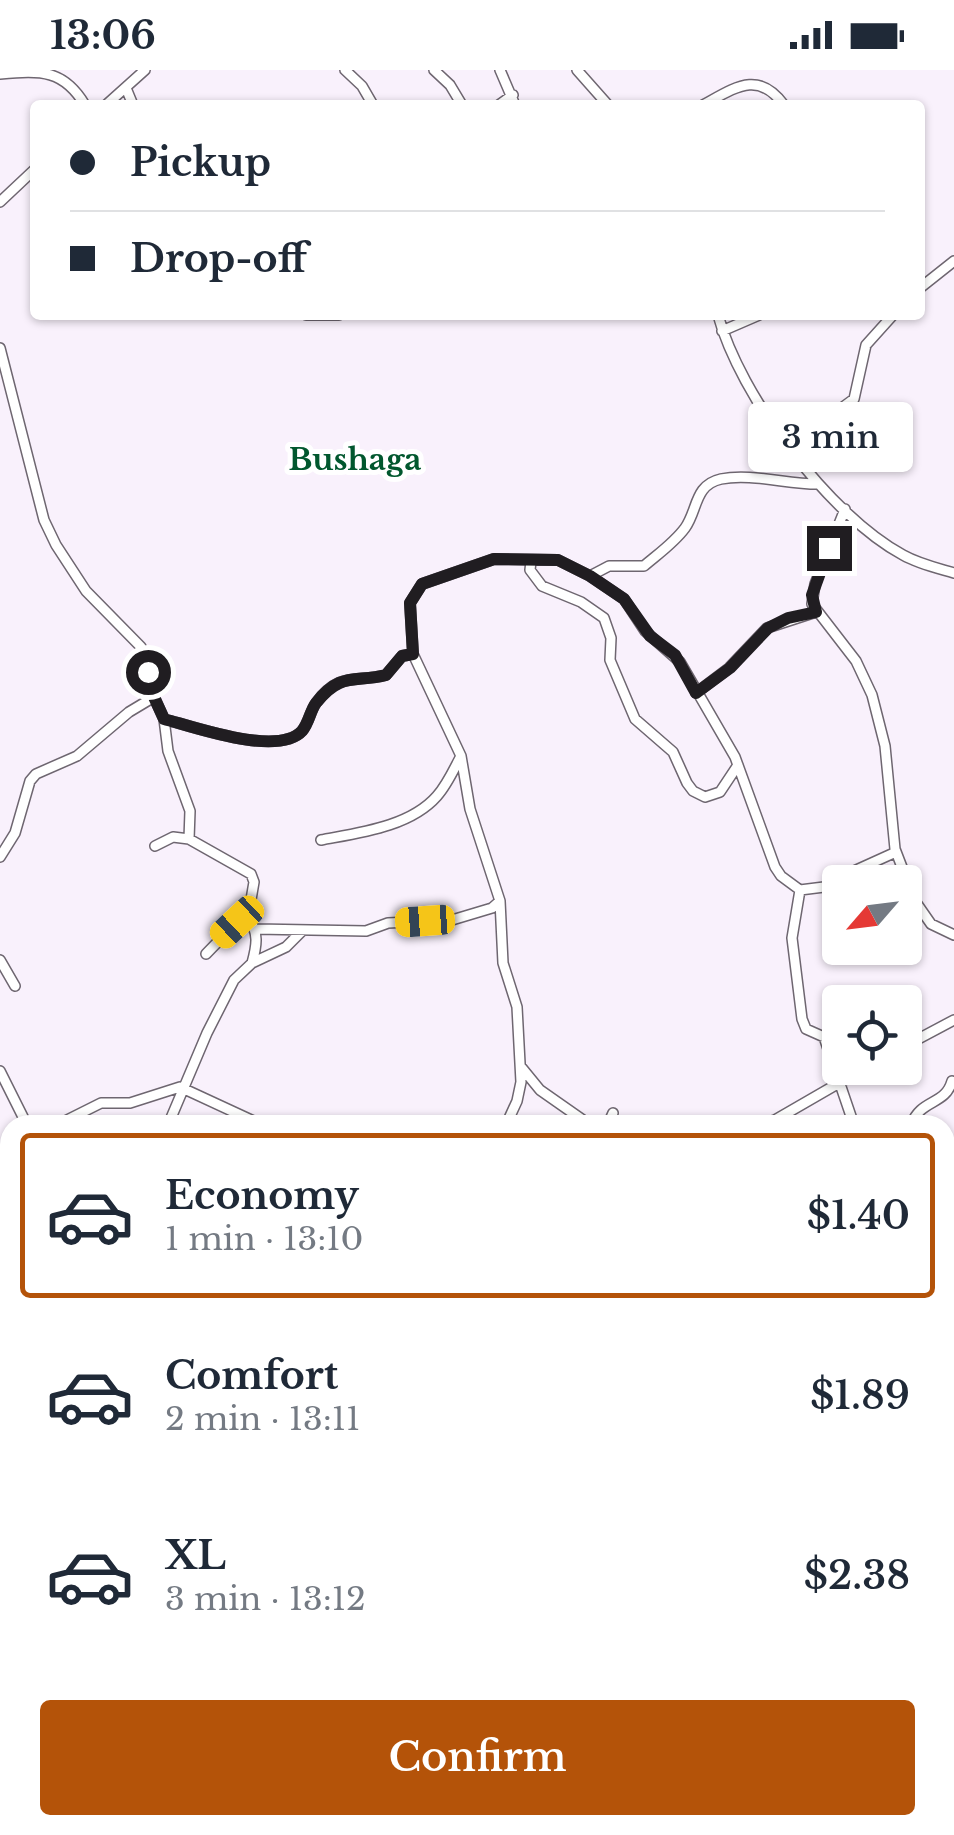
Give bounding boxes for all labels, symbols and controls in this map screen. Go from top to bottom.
text: 13:06 [50,12,156,59]
text: Pickup [130,139,271,186]
text: Drop-off [130,235,307,282]
callout: 3 min [746,403,912,473]
text: 3 min [781,417,880,457]
district label: Bushaga [288,441,422,478]
route end [807,526,852,571]
route start [126,650,171,695]
north arrow [822,865,922,965]
map controls [822,865,922,1085]
car [205,891,269,953]
car [394,904,456,938]
button: locate [822,985,922,1085]
icon: car [45,1171,135,1261]
text: Economy [165,1172,359,1219]
text: $1.40 [807,1192,910,1239]
text: 1 min · 13:10 [165,1219,363,1259]
icon: car [45,1351,135,1441]
text: Comfort [165,1352,338,1399]
text: $1.89 [810,1372,910,1419]
text: 2 min · 13:11 [165,1399,360,1439]
icon: car [45,1531,135,1621]
text: XL [165,1532,226,1579]
text: $2.38 [804,1552,910,1599]
text: 3 min · 13:12 [165,1579,366,1619]
button: Confirm [40,1700,915,1815]

